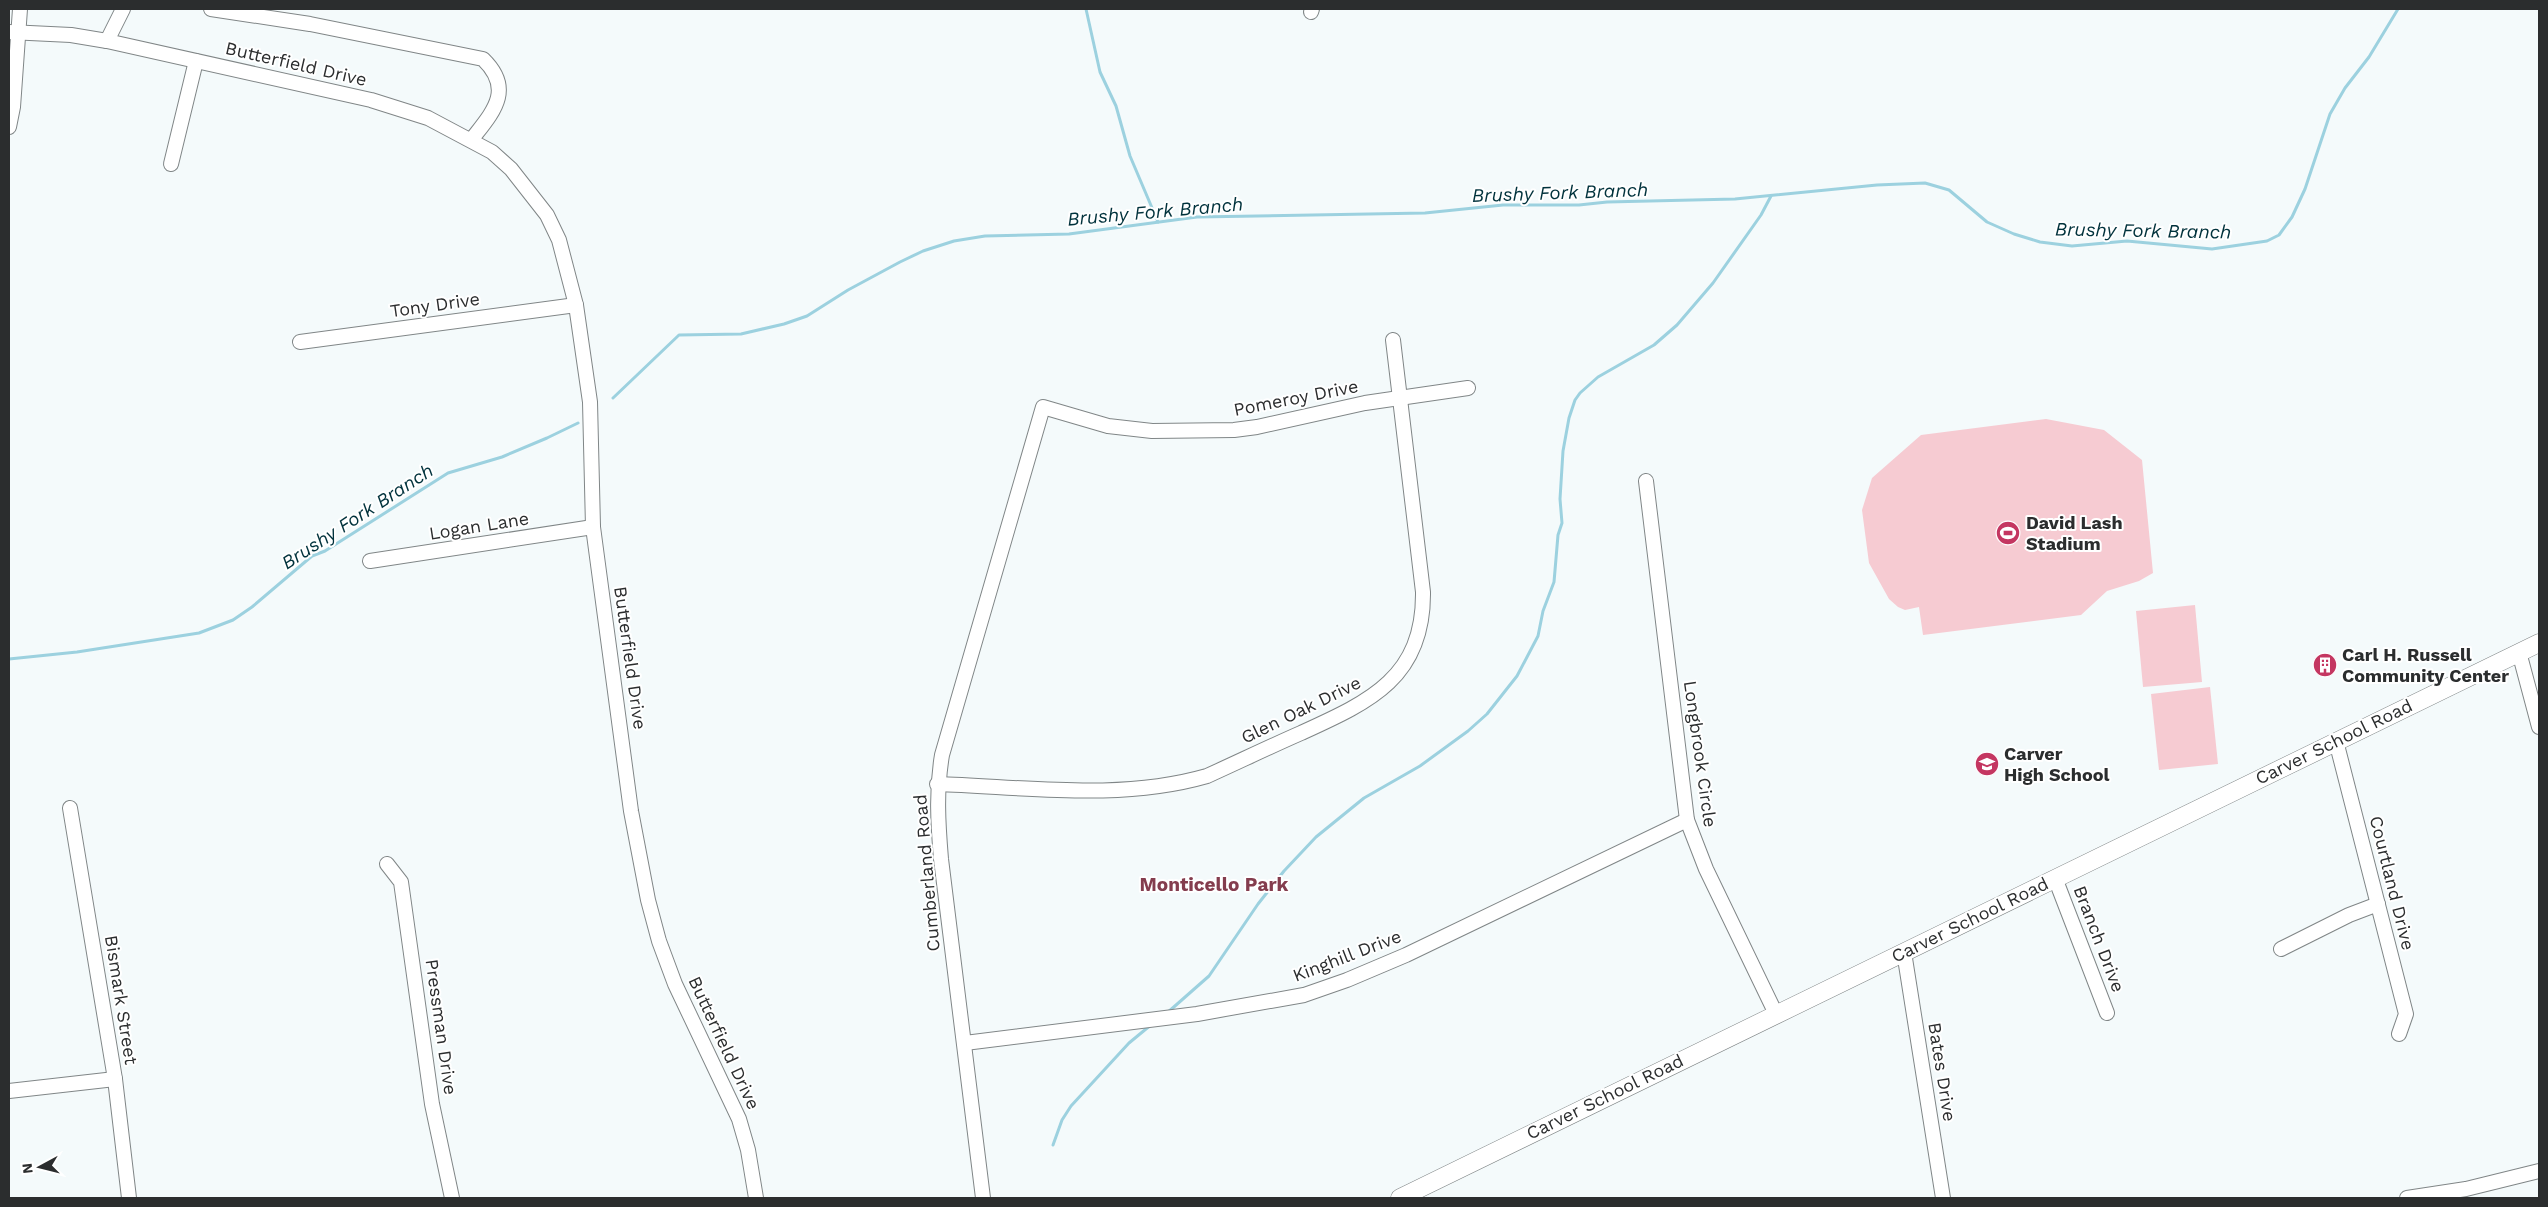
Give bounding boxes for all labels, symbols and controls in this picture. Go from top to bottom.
street label: Butterfield Drive [223,37,369,90]
water label: Brushy Fork Branch [1471,178,1649,207]
water label: Brushy Fork Branch [1066,192,1244,231]
water label: Brushy Fork Branch [2055,217,2231,244]
street label: Tony Drive [389,288,481,321]
street label: Pomeroy Drive [1232,375,1360,420]
water label: Brushy Fork Branch [277,459,438,574]
street label: Logan Lane [427,507,530,544]
place label: David Lash Stadium [2026,512,2123,554]
sports icon: David Lash Stadium [1995,520,2021,546]
street label: Butterfield Drive [610,585,651,731]
place label: Carl H. Russell Community Center [2342,644,2509,686]
building icon: Carl H. Russell Community Center [2312,652,2338,678]
street label: Glen Oak Drive [1237,671,1364,748]
street label: Longbrook Circle [1680,679,1721,829]
street label: Carver School Road [2252,694,2416,789]
place label: Carver High School [2004,743,2110,785]
school or university icon: Carver High School [1974,751,2000,777]
street label: Cumberland Road [909,794,944,953]
street label: Courtland Drive [2366,814,2419,952]
street label: Carver School Road [1888,872,2052,967]
district label: Monticello Park [1140,873,1289,896]
street label: Branch Drive [2070,883,2129,995]
street label: Kinghill Drive [1290,925,1404,986]
street label: Bismark Street [101,934,142,1067]
street label: Pressman Drive [422,958,461,1096]
street label: Butterfield Drive [684,973,764,1113]
street label: Bates Drive [1924,1021,1961,1123]
street label: Carver School Road [1523,1049,1687,1144]
north arrow [15,1142,65,1192]
text: N [19,1162,36,1175]

